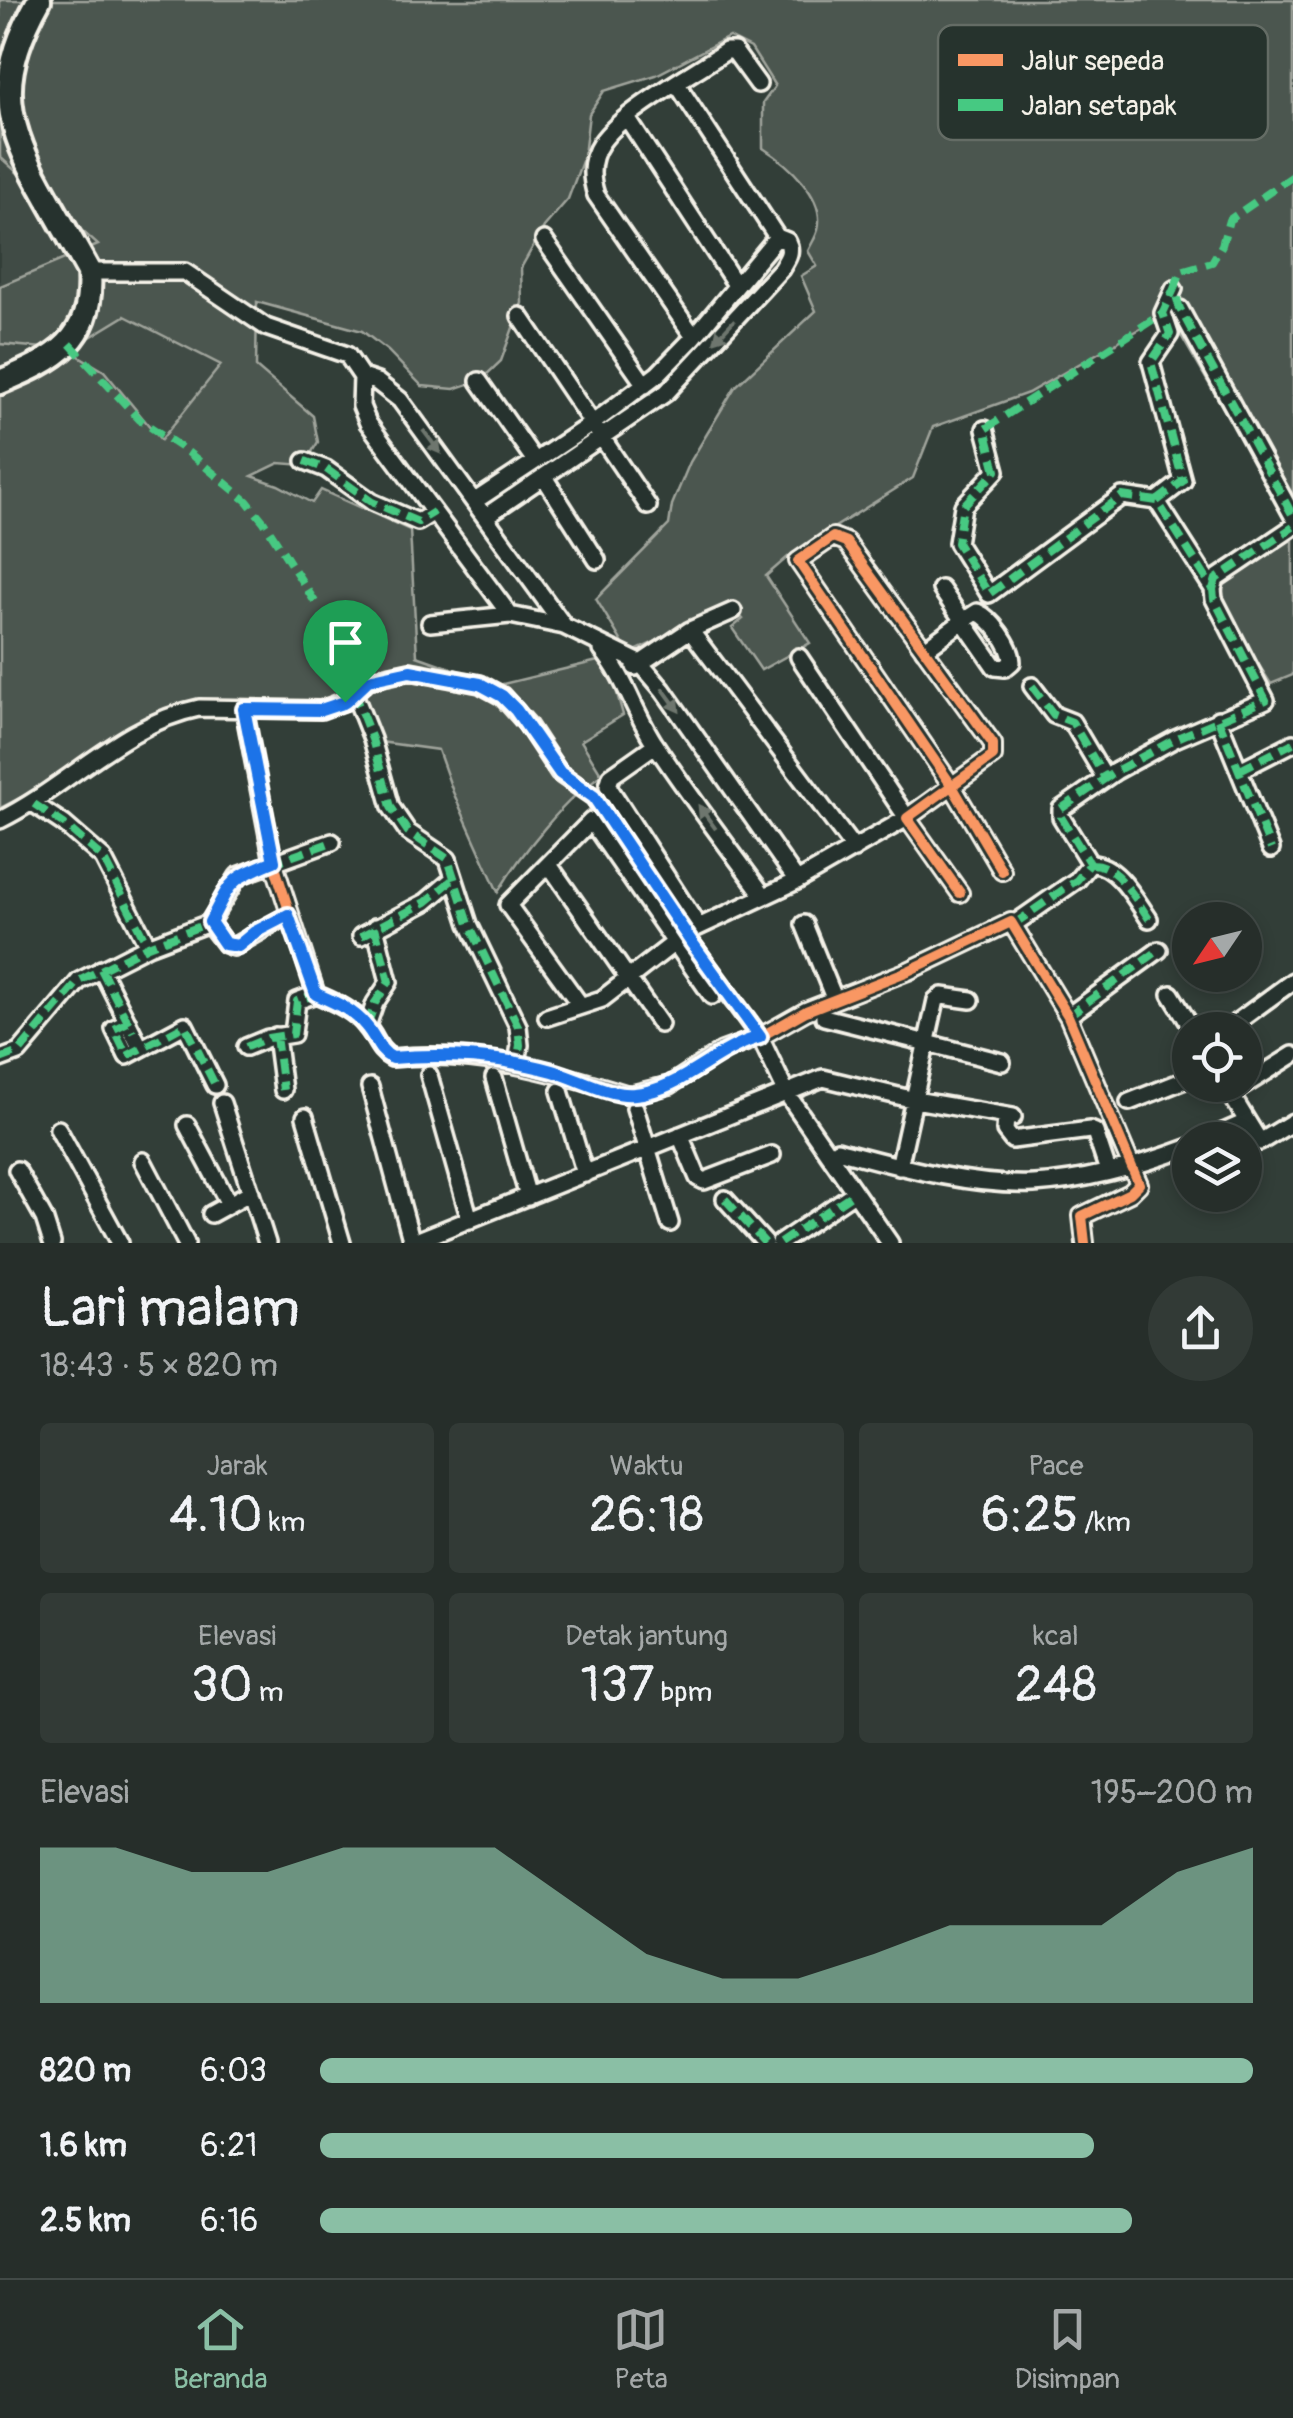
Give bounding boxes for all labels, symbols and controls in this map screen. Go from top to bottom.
legend [938,25,1268,140]
text: Jalur sepeda [1021,44,1164,79]
text: Jalan setapak [1021,89,1177,124]
one-way arrow [713,319,736,343]
one-way arrow [421,429,441,455]
pin [303,600,388,703]
icon: arrive [318,615,373,670]
one-way arrow [660,687,680,714]
one-way arrow [698,804,717,830]
north arrow [1172,902,1262,992]
map controls [1172,902,1262,1212]
button: locate [1172,1012,1262,1102]
button: layers [1172,1122,1262,1212]
text: Lari malam [40,1274,300,1343]
button: share [1148,1276,1253,1381]
text: 18:43 · 5 × 820 m [40,1346,278,1386]
text: Jarak [207,1449,268,1484]
text: Waktu [610,1449,683,1484]
text: Pace [1028,1449,1084,1484]
text: 4.10 [169,1484,263,1547]
text: 26:18 [589,1484,704,1547]
text: 6:25 [981,1484,1078,1547]
text: km [263,1505,305,1540]
text: /km [1078,1505,1131,1540]
text: Elevasi [198,1619,276,1654]
text: Detak jantung [565,1619,728,1654]
text: kcal [1033,1619,1079,1654]
text: 30 [191,1654,253,1717]
text: 137 [581,1654,654,1717]
text: 248 [1015,1654,1097,1717]
text: m [253,1675,284,1710]
text: bpm [654,1675,712,1710]
text: Elevasi [40,1773,129,1813]
text: 195–200 m [1091,1773,1253,1813]
text: 820 m [40,2051,131,2091]
text: 6:03 [200,2051,267,2091]
text: 1.6 km [40,2126,127,2166]
text: 6:21 [200,2126,258,2166]
text: 2.5 km [40,2201,131,2241]
text: 6:16 [200,2201,258,2241]
tab: Beranda [173,2302,267,2397]
tab: Peta [613,2302,668,2397]
tab: Disimpan [1015,2302,1120,2397]

